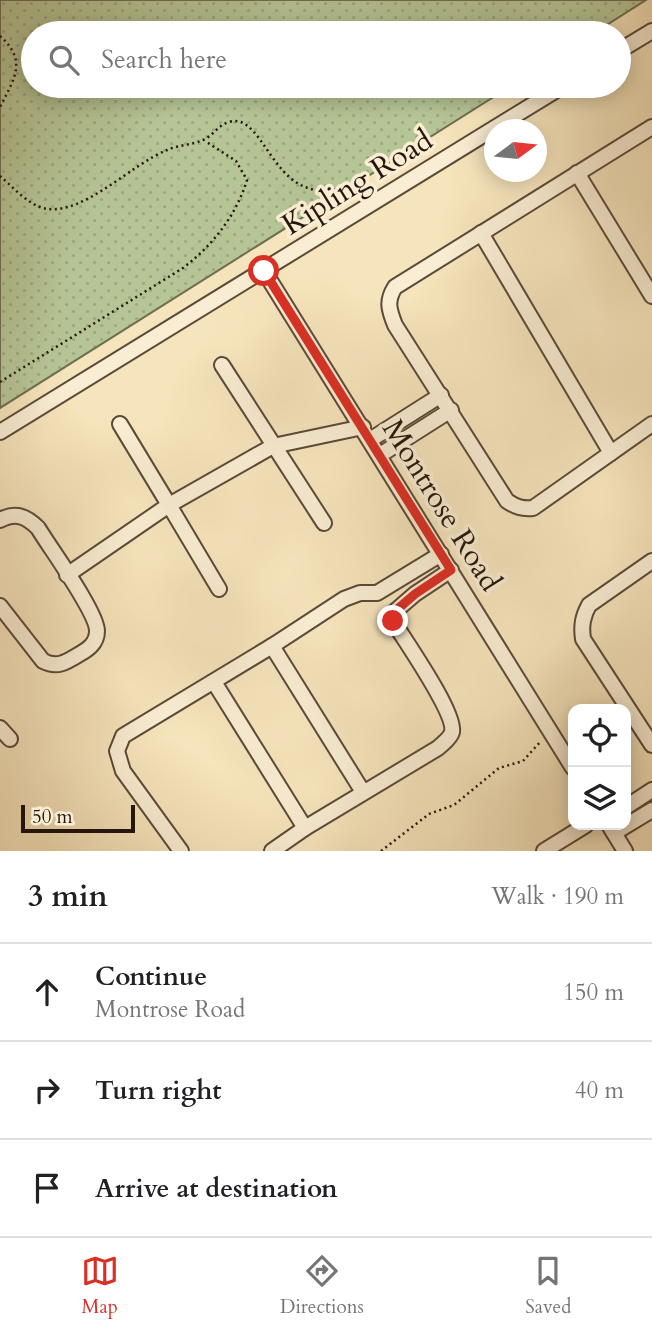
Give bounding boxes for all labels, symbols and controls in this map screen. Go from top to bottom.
search box [21,21,631,98]
icon: search [45,41,83,79]
text: Search here [101,42,227,77]
north arrow [484,119,547,182]
street label: Kipling Road [274,120,441,245]
route start [248,255,279,286]
street label: Montrose Road [372,411,511,599]
route end [377,605,408,636]
map controls [568,704,631,830]
button: locate [568,704,631,767]
button: layers [568,767,631,830]
scale bar [21,802,135,834]
text: 50 m [32,804,73,830]
text: 3 min [28,876,108,917]
text: Walk · 190 m [491,881,624,912]
text: Continue [95,959,207,994]
icon: ahead [28,973,66,1011]
text: 150 m [563,977,624,1008]
text: Montrose Road [95,994,245,1025]
icon: right [28,1071,66,1109]
text: Turn right [95,1073,222,1108]
text: 40 m [575,1075,624,1106]
icon: arrive [28,1169,66,1207]
text: Arrive at destination [95,1171,338,1206]
tab: Map [81,1252,119,1320]
tab: Directions [280,1252,364,1320]
tab: Saved [525,1252,571,1320]

